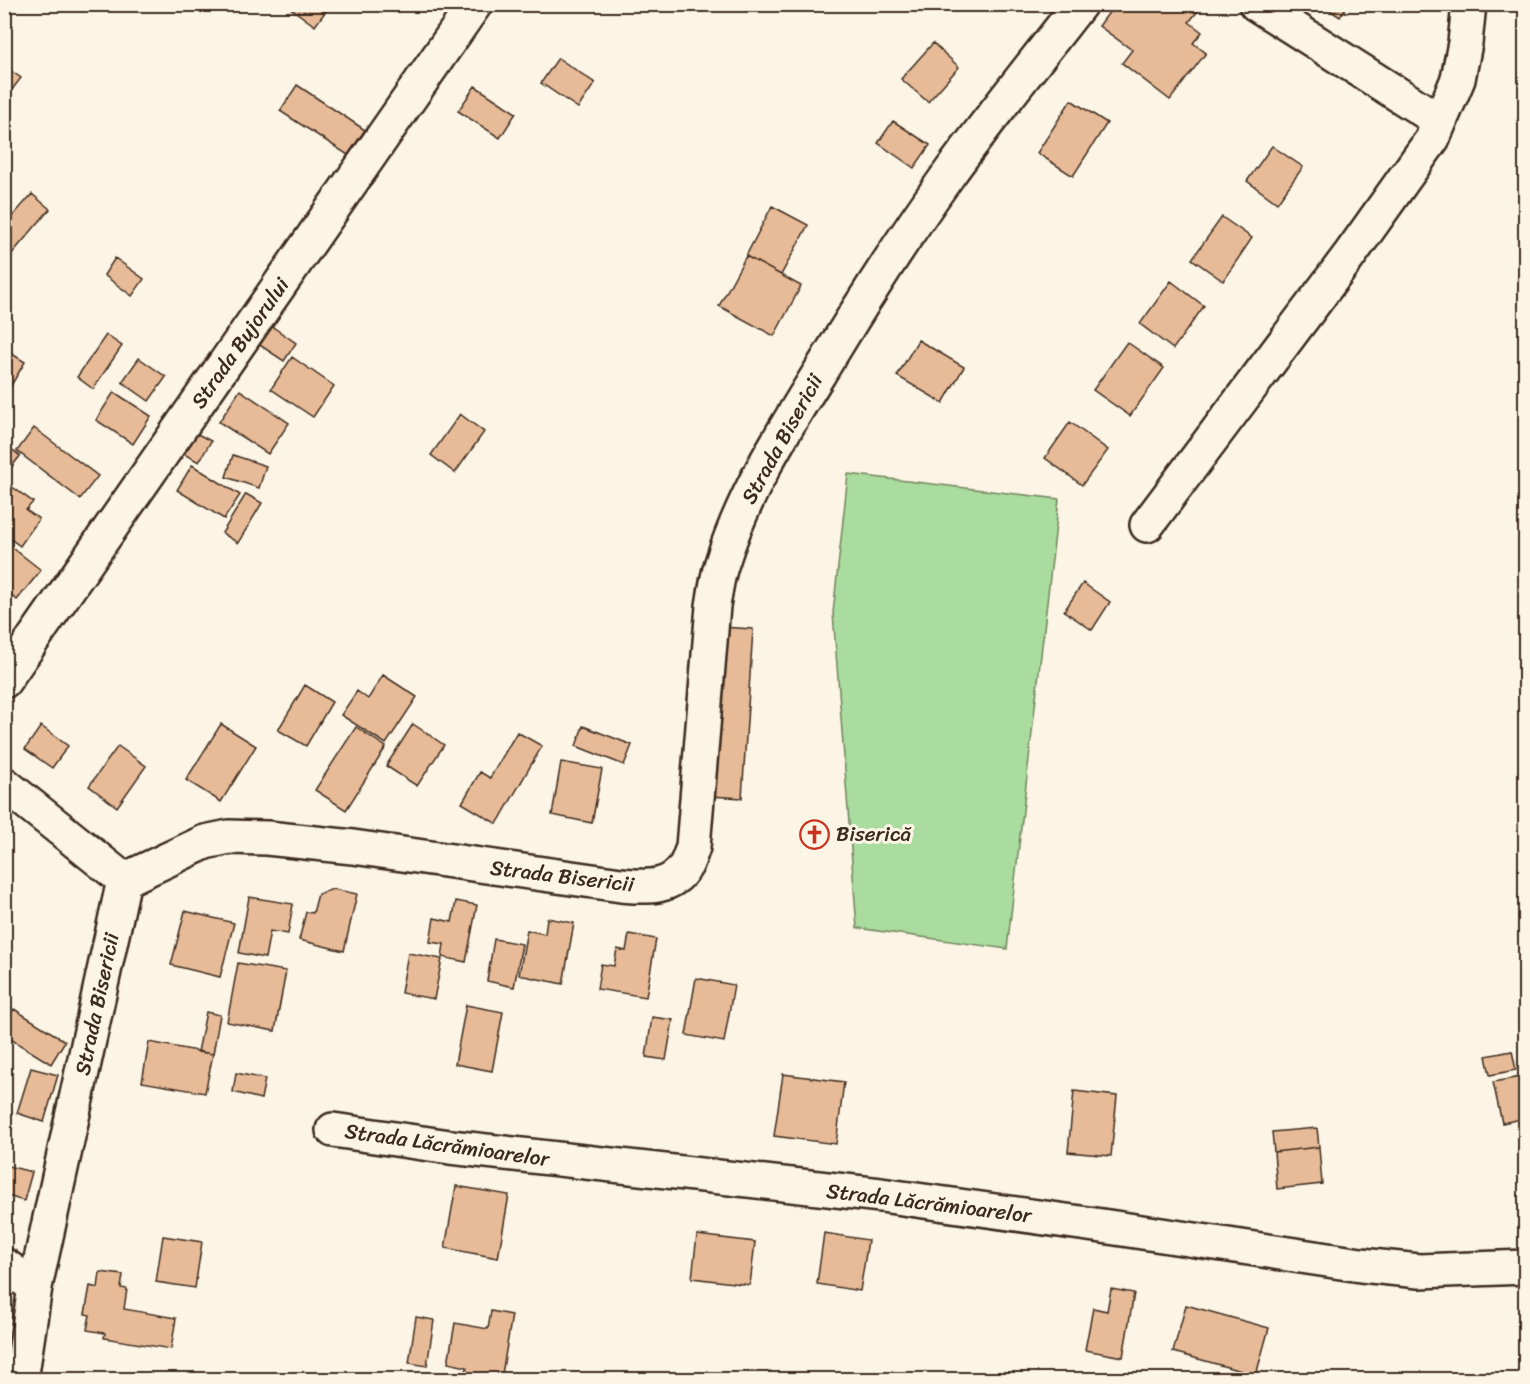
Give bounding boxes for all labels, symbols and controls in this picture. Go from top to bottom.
street label: Strada Bujorului [180,268,300,417]
street label: Strada Bisericii [730,366,834,511]
place label: Biserică [836,815,912,853]
church icon: Biserică [799,818,831,850]
street label: Strada Bisericii [488,848,637,904]
street label: Strada Bisericii [63,928,131,1079]
street label: Strada Lăcrămioarelor [342,1112,553,1178]
street label: Strada Lăcrămioarelor [824,1172,1035,1235]

